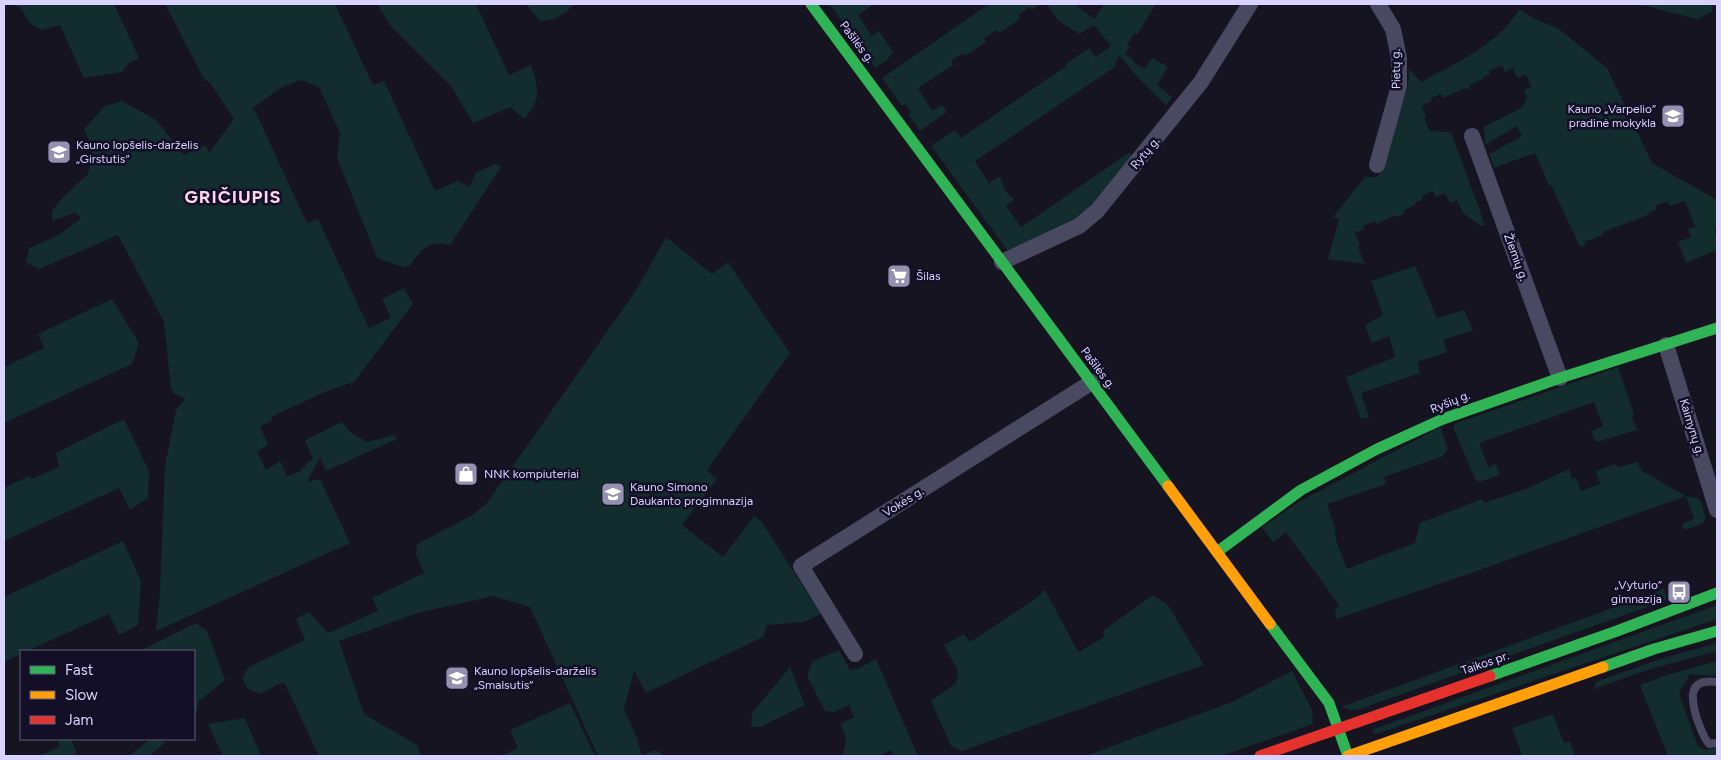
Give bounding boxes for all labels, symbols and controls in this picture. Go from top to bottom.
street label: Pašilės g. [837,18,877,66]
street label: Pietų g. [1389,49,1403,89]
place label: Kauno „Varpelio“ pradinė mokykla [1568,102,1656,130]
school or university icon: Kauno „Varpelio“ pradinė mokykla [1660,103,1686,129]
street label: Rytų g. [1128,134,1162,172]
place label: Kauno lopšelis-darželis „Girstutis“ [76,138,199,166]
school or university icon: Kauno lopšelis-darželis „Girstutis“ [46,139,72,165]
district label: GRIČIUPIS [184,186,282,208]
street label: Žiemių g. [1501,231,1531,283]
supermarket icon: Šilas [886,263,912,289]
place label: Šilas [916,269,941,283]
street label: Pašilės g. [1078,344,1118,392]
street label: Ryšių g. [1428,388,1472,416]
street label: Kaimynų g. [1677,397,1707,457]
shop icon: NNK kompiuteriai [453,461,479,487]
place label: NNK kompiuteriai [484,467,579,481]
place label: Kauno Simono Daukanto progimnazija [630,480,753,508]
school or university icon: Kauno Simono Daukanto progimnazija [600,481,626,507]
street label: Vokės g. [880,484,926,520]
place label: „Vyturio“ gimnazija [1611,578,1662,606]
bus stop icon: „Vyturio“ gimnazija [1666,579,1692,605]
street label: Taikos pr. [1459,648,1511,678]
legend [20,650,195,740]
text: Fast [65,661,94,679]
place label: Kauno lopšelis-darželis „Smalsutis“ [474,664,597,692]
school or university icon: Kauno lopšelis-darželis „Smalsutis“ [444,665,470,691]
text: Slow [65,686,98,704]
text: Jam [65,711,93,729]

